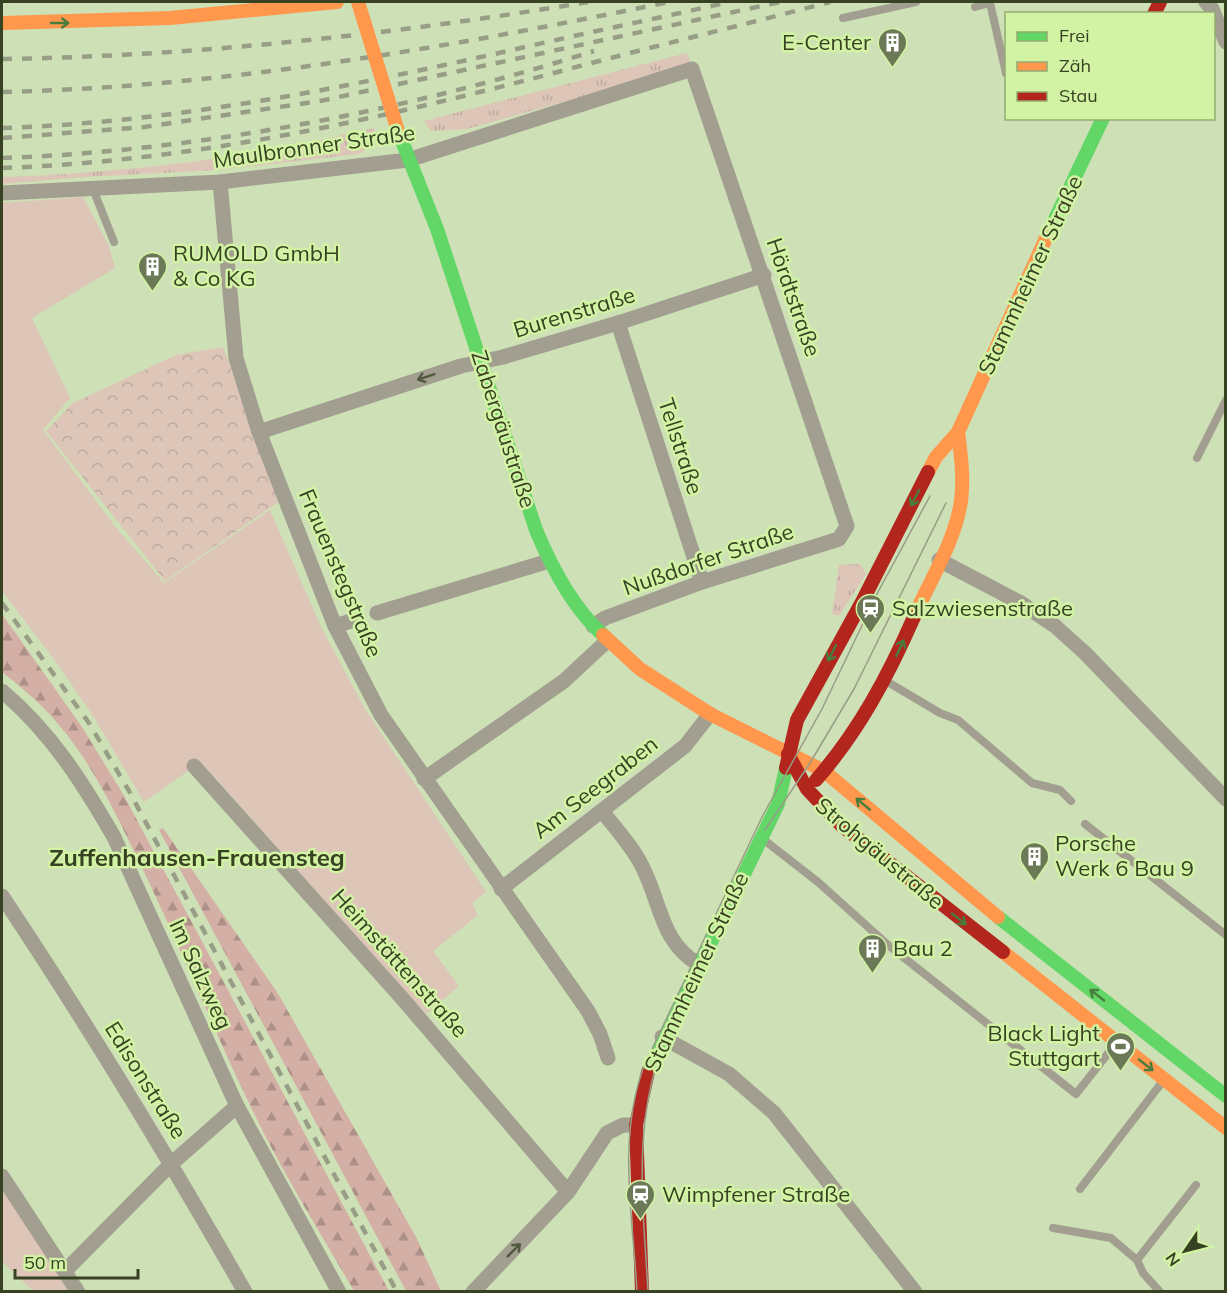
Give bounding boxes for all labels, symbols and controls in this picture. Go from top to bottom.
legend [1005,12,1215,120]
one-way arrow [49,17,69,29]
text: Frei [1059,24,1089,47]
building icon: E-Center [876,26,908,68]
place label: E-Center [782,28,871,56]
text: Zäh [1059,54,1091,77]
text: Stau [1059,84,1098,107]
street label: Maulbronner Straße [211,118,417,174]
street label: Stammheimer Straße [972,171,1088,379]
street label: Hördtstraße [761,234,827,360]
place label: RUMOLD GmbH & Co KG [173,239,340,292]
building icon: RUMOLD GmbH & Co KG [136,250,168,292]
street label: Burenstraße [510,280,638,344]
street label: Zabergäustraße [465,347,543,511]
one-way arrow [417,372,436,383]
street label: Tellstraße [652,394,710,498]
street label: Frauenstegstraße [293,485,389,661]
one-way arrow [909,488,920,506]
street label: Nußdorfer Straße [619,517,797,601]
station icon: Salzwiesenstraße [855,592,887,634]
place label: Salzwiesenstraße [892,594,1073,622]
one-way arrow [894,640,906,658]
one-way arrow [826,643,837,661]
street label: Am Seegraben [527,729,663,845]
street label: Strohgäustraße [810,791,950,915]
one-way arrow [855,797,871,810]
place label: Porsche Werk 6 Bau 9 [1055,829,1194,882]
building icon: Porsche Werk 6 Bau 9 [1018,840,1050,882]
district label: Zuffenhausen-Frauensteg [49,842,345,872]
street label: Stammheimer Straße [638,868,754,1076]
street label: Heimstättenstraße [326,883,474,1043]
one-way arrow [951,912,967,925]
street label: Im Salzweg [163,914,239,1034]
building icon: Bau 2 [856,932,888,974]
place label: Bau 2 [893,934,953,962]
one-way arrow [1089,989,1105,1002]
street label: Edisonstraße [99,1016,193,1144]
place label: Black Light Stuttgart [988,1019,1100,1072]
sports icon: Black Light Stuttgart [1105,1030,1137,1072]
one-way arrow [1138,1058,1154,1071]
station icon: Wimpfener Straße [625,1178,657,1220]
place label: Wimpfener Straße [662,1180,850,1208]
north arrow [1155,1221,1215,1281]
scale bar [15,1242,138,1280]
one-way arrow [507,1243,522,1258]
text: N [1161,1249,1184,1270]
text: 50 m [24,1251,66,1274]

